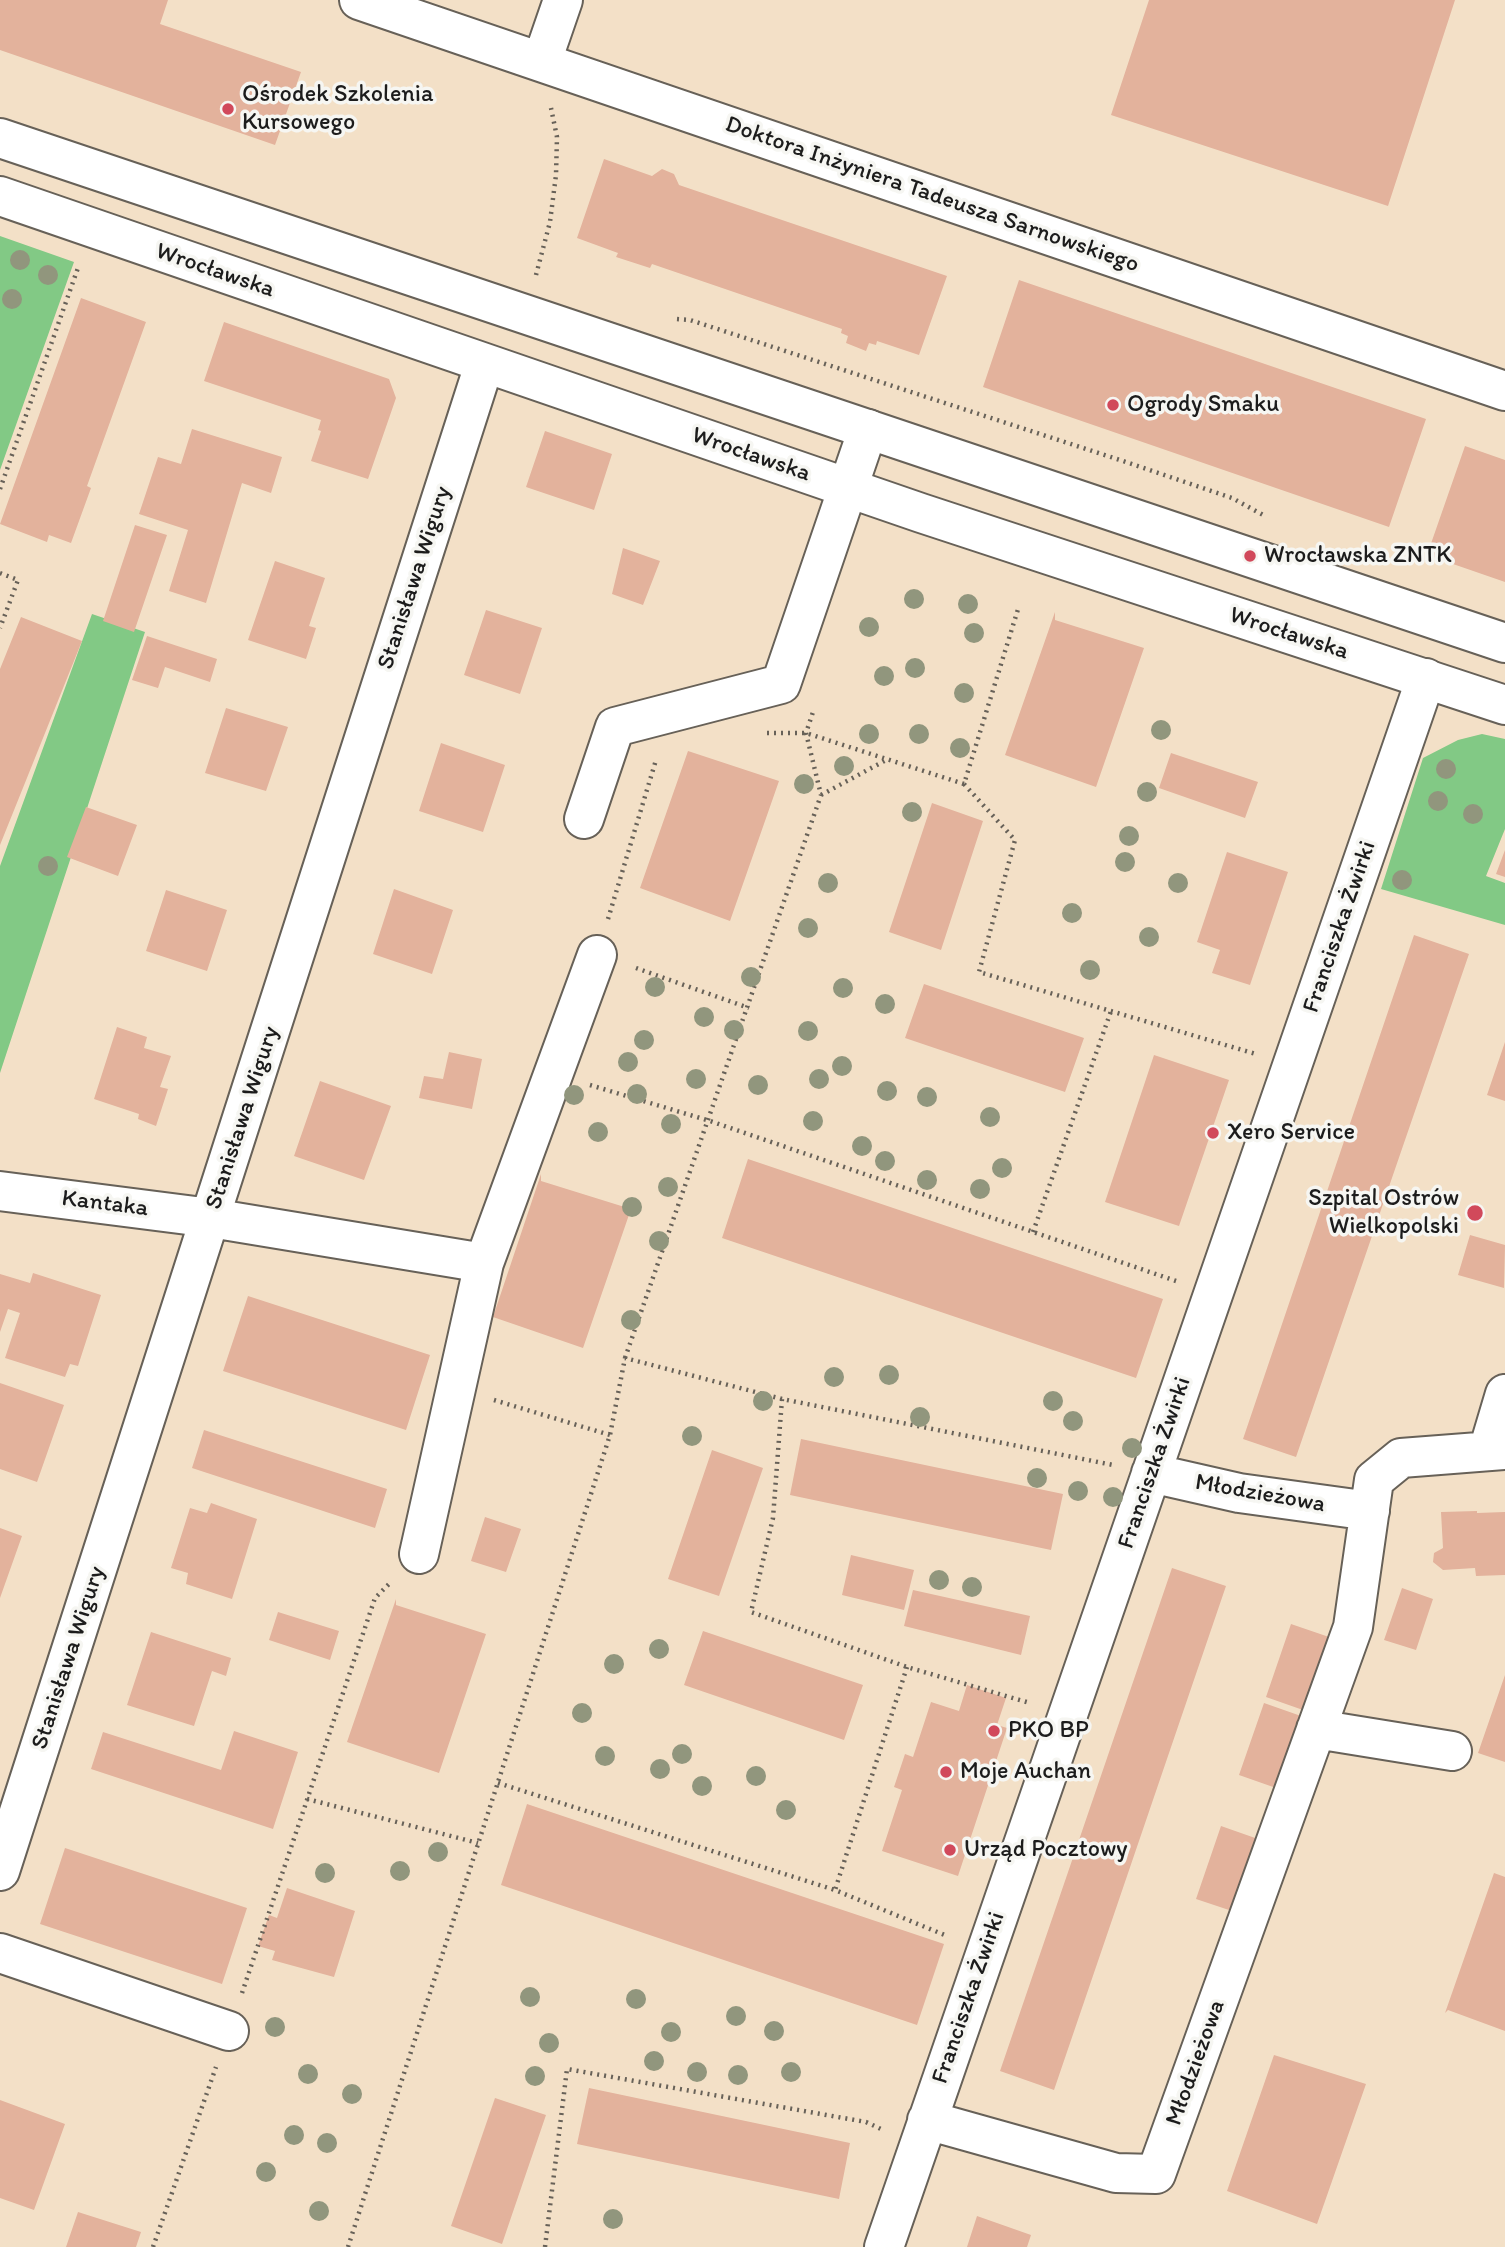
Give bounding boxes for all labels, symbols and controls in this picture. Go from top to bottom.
place label: Ośrodek Szkolenia Kursowego [242,81,433,137]
marker: Ośrodek Szkolenia Kursowego [220,101,236,117]
street label: Doktora Inżyniera Tadeusza Sarnowskiego [721,110,1143,280]
street label: Wrocławska [152,237,278,305]
place label: Ogrody Smaku [1127,391,1279,419]
marker: Ogrody Smaku [1105,397,1121,413]
street label: Wrocławska [688,421,814,489]
street label: Stanisława Wigury [372,483,458,673]
place label: Wrocławska ZNTK [1264,542,1452,570]
marker: Wrocławska ZNTK [1242,548,1258,564]
street label: Wrocławska [1226,601,1352,667]
street label: Franciszka Żwirki [1297,837,1383,1017]
street label: Stanisława Wigury [200,1023,286,1213]
place label: Xero Service [1227,1119,1355,1147]
marker: Xero Service [1205,1125,1221,1141]
street label: Kantaka [60,1184,150,1224]
place label: Szpital Ostrów Wielkopolski [1308,1185,1459,1241]
marker: Szpital Ostrów Wielkopolski [1465,1203,1485,1223]
street label: Franciszka Żwirki [1112,1373,1198,1553]
street label: Młodzieżowa [1193,1468,1327,1520]
street label: Stanisława Wigury [26,1563,112,1753]
place label: PKO BP [1008,1717,1089,1745]
marker: PKO BP [986,1723,1002,1739]
place label: Moje Auchan [960,1758,1091,1786]
marker: Moje Auchan [938,1764,954,1780]
place label: Urząd Pocztowy [964,1836,1128,1864]
marker: Urząd Pocztowy [942,1842,958,1858]
street label: Franciszka Żwirki [926,1908,1012,2088]
street label: Młodzieżowa [1160,1996,1232,2130]

